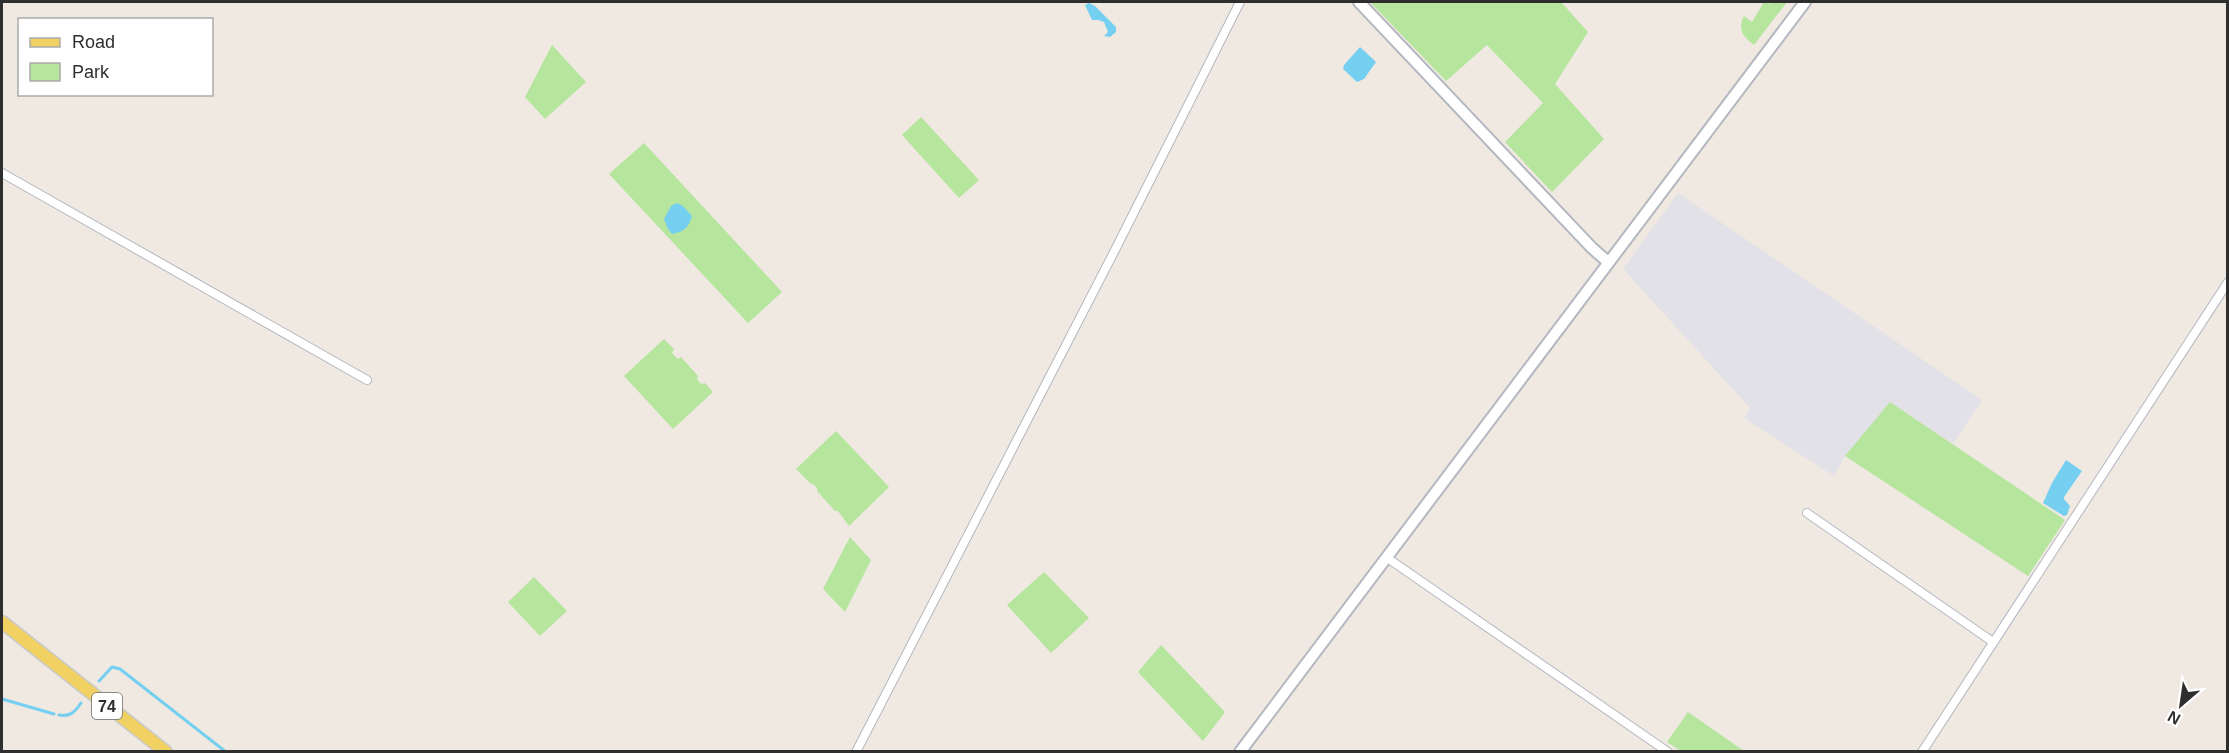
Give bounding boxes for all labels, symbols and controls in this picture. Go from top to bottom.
legend [18,18,213,96]
text: Road [72,32,115,52]
text: Park [72,62,110,82]
north arrow [2151,675,2211,735]
road number: 74 [92,693,122,719]
text: N [2165,707,2183,728]

